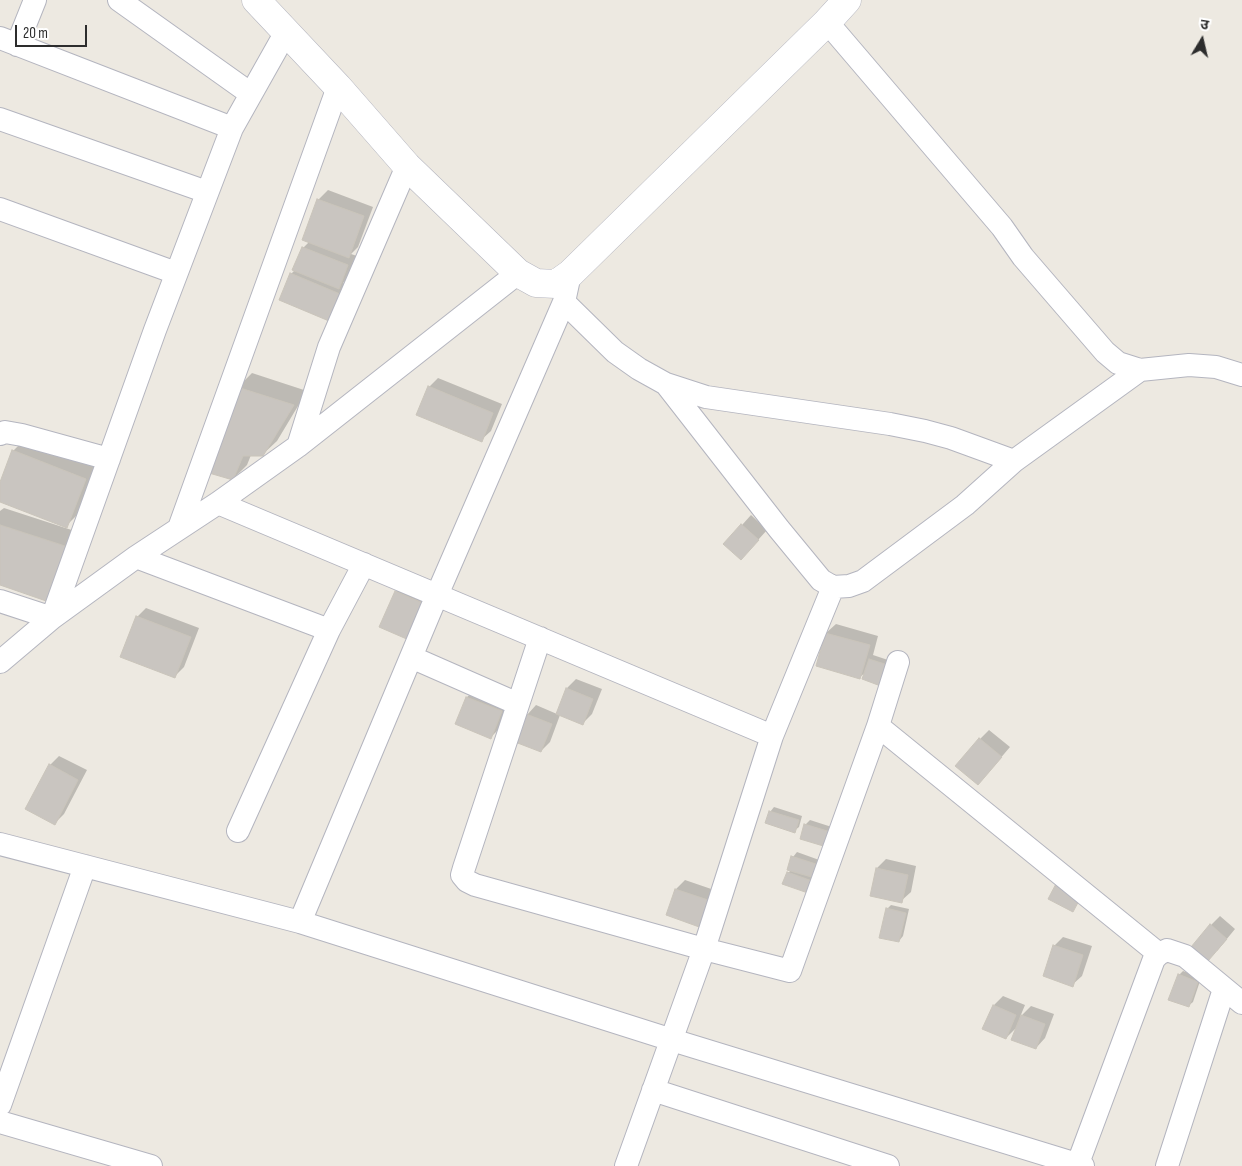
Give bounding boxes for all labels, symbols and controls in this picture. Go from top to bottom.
scale bar [18,15,90,47]
north arrow [1177,15,1227,65]
text: उ [1199,16,1210,34]
text: 20 m [23,24,48,43]

